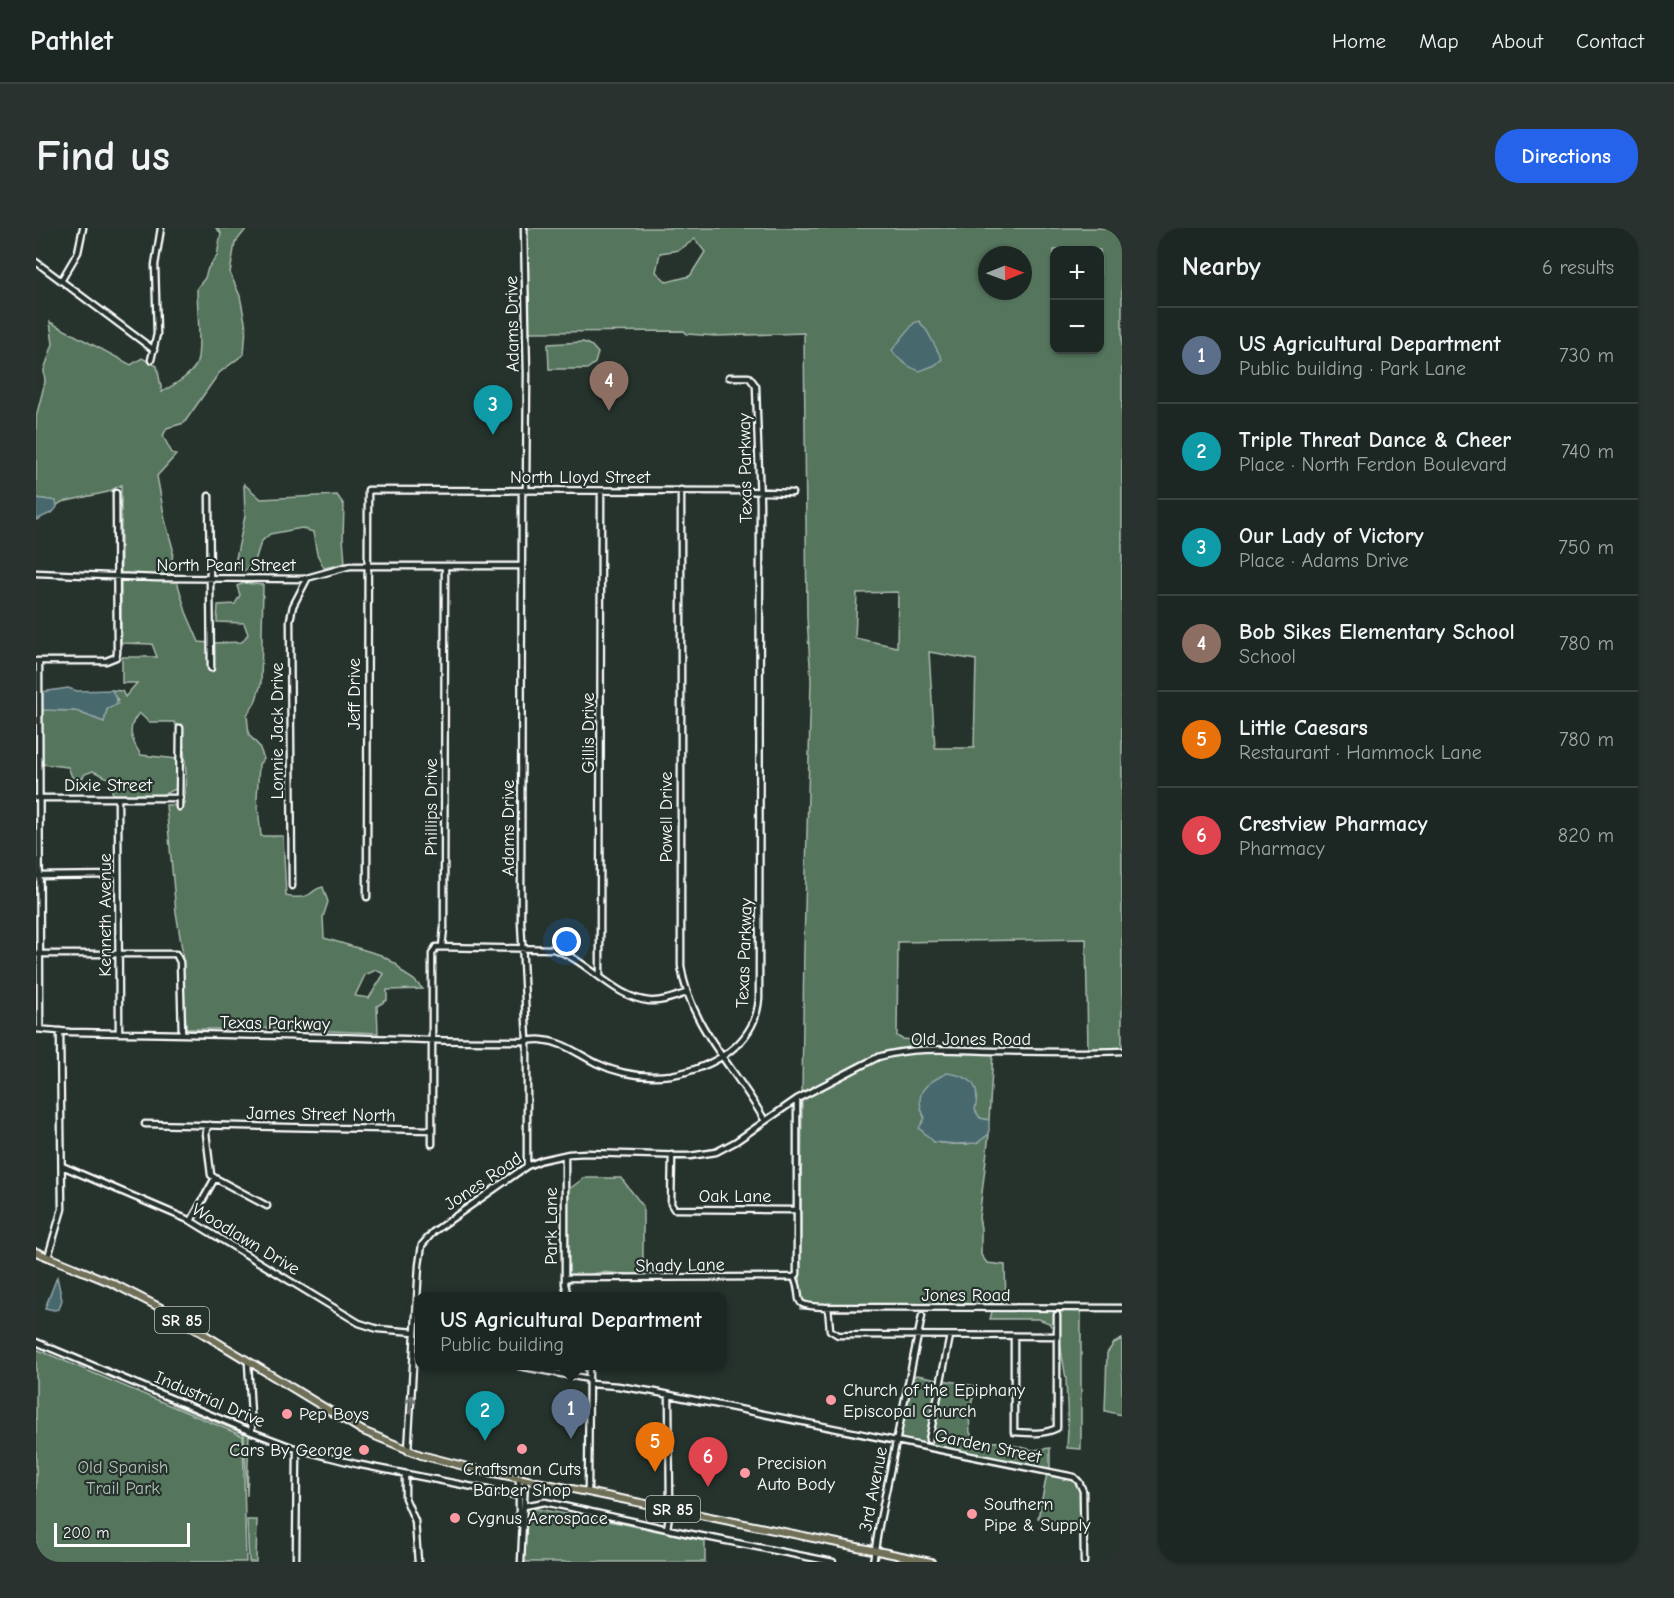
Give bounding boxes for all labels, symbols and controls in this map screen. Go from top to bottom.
text: Pathlet [30,25,113,57]
text: Home [1332,29,1386,53]
text: Map [1419,29,1459,53]
text: About [1492,29,1543,53]
text: Contact [1576,29,1644,53]
button: Directions [1495,129,1638,183]
text: Find us [36,132,170,181]
north arrow [978,246,1032,300]
map controls [1050,246,1104,354]
button: + [1050,246,1104,300]
text: Nearby [1182,252,1261,282]
text: 6 results [1542,256,1614,279]
street label: Adams Drive [501,276,524,372]
button: − [1050,300,1104,354]
text: US Agricultural Department [1239,331,1501,357]
text: 1 [1198,344,1205,367]
text: 730 m [1559,344,1614,367]
text: Public building · Park Lane [1239,357,1466,380]
pin: 4 [590,362,628,411]
pin: 3 [474,386,512,435]
street label: Texas Parkway [734,412,757,523]
text: Triple Threat Dance & Cheer [1239,427,1511,453]
text: 2 [1197,440,1206,463]
text: 740 m [1561,440,1614,463]
text: Place · North Ferdon Boulevard [1239,453,1507,476]
street label: North Lloyd Street [510,467,651,488]
text: Our Lady of Victory [1239,523,1424,549]
text: 3 [1197,536,1206,559]
text: 750 m [1558,536,1614,559]
text: Place · Adams Drive [1239,549,1409,572]
street label: North Pearl Street [156,555,296,576]
text: Bob Sikes Elementary School [1239,619,1515,645]
text: 4 [1197,632,1206,655]
text: 780 m [1559,632,1614,655]
text: School [1239,645,1296,668]
street label: Jeff Drive [344,658,365,730]
street label: Lonnie Jack Drive [267,663,288,799]
street label: Gillis Drive [578,692,599,774]
text: Little Caesars [1239,715,1368,741]
text: 5 [1196,728,1207,751]
text: 780 m [1559,728,1614,751]
text: Restaurant · Hammock Lane [1239,741,1482,764]
street label: Phillips Drive [421,758,442,856]
street label: Powell Drive [656,772,677,862]
street label: Dixie Street [64,775,153,796]
street label: Adams Drive [498,780,519,876]
text: Crestview Pharmacy [1239,811,1428,837]
text: 6 [1196,824,1207,847]
text: 820 m [1558,824,1614,847]
text: Pharmacy [1239,837,1325,860]
street label: Kenneth Avenue [95,853,116,977]
street label: Texas Parkway [732,897,757,1008]
your location [552,927,581,956]
street label: Texas Parkway [220,1012,331,1035]
street label: Old Jones Road [911,1029,1031,1050]
street label: James Street North [246,1103,396,1126]
street label: Jones Road [440,1148,526,1215]
street label: Oak Lane [699,1186,771,1207]
street label: Park Lane [541,1187,562,1265]
street label: Woodlawn Drive [188,1199,304,1280]
street label: Shady Lane [635,1254,725,1277]
street label: Jones Road [921,1285,1011,1306]
popup [415,1292,727,1370]
road number: SR 85 [155,1307,209,1333]
text: US Agricultural Department [440,1307,702,1333]
text: Public building [440,1333,564,1356]
street label: Industrial Drive [152,1367,268,1432]
place label: Church of the Epiphany Episcopal Church [843,1380,1026,1422]
pin: 1 [552,1390,590,1439]
pin: 2 [466,1392,504,1441]
marker: Church of the Epiphany Episcopal Church [824,1393,838,1407]
one-way arrow [406,1395,417,1415]
place label: Pep Boys [299,1404,369,1425]
marker: Pep Boys [280,1407,294,1421]
pin: 5 [636,1422,674,1472]
street label: Garden Street [933,1425,1044,1468]
pin: 6 [688,1438,728,1487]
place label: Cars By George [229,1440,352,1461]
marker: Craftsman Cuts Barber Shop [515,1442,529,1456]
marker: Cars By George [357,1443,371,1457]
street label: 3rd Avenue [855,1445,892,1533]
place label: Precision Auto Body [757,1453,836,1495]
park label: Old Spanish Trail Park [77,1457,169,1499]
place label: Craftsman Cuts Barber Shop [463,1459,581,1501]
marker: Precision Auto Body [738,1466,752,1480]
place label: Southern Pipe & Supply [984,1494,1092,1536]
road number: SR 85 [646,1496,700,1522]
marker: Southern Pipe & Supply [965,1507,979,1521]
place label: Cygnus Aerospace [467,1508,608,1529]
marker: Cygnus Aerospace [448,1511,462,1525]
scale bar [54,1520,190,1548]
text: 200 m [63,1524,109,1542]

